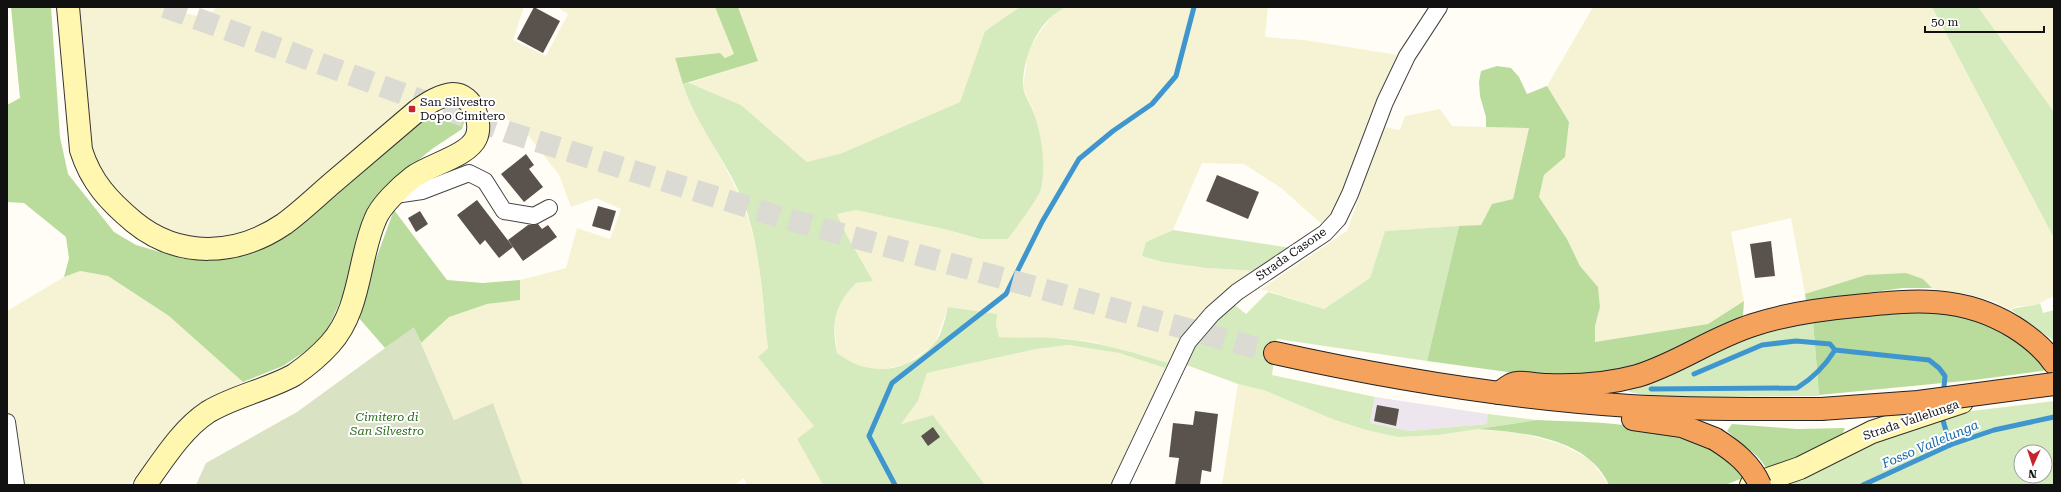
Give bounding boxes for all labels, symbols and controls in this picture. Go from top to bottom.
scale bar [1925,8,2044,34]
text: 50 m [1931,15,1958,29]
place label: San Silvestro Dopo Cimitero [420,95,505,123]
marker: San Silvestro Dopo Cimitero [407,104,417,114]
street label: Strada Casone [1253,224,1329,283]
street label: Strada Vallelunga [1861,397,1961,443]
park label: Cimitero di San Silvestro [349,410,424,438]
water label: Fosso Vallelunga [1879,417,1981,472]
north arrow [2013,444,2053,484]
text: N [2027,467,2037,480]

